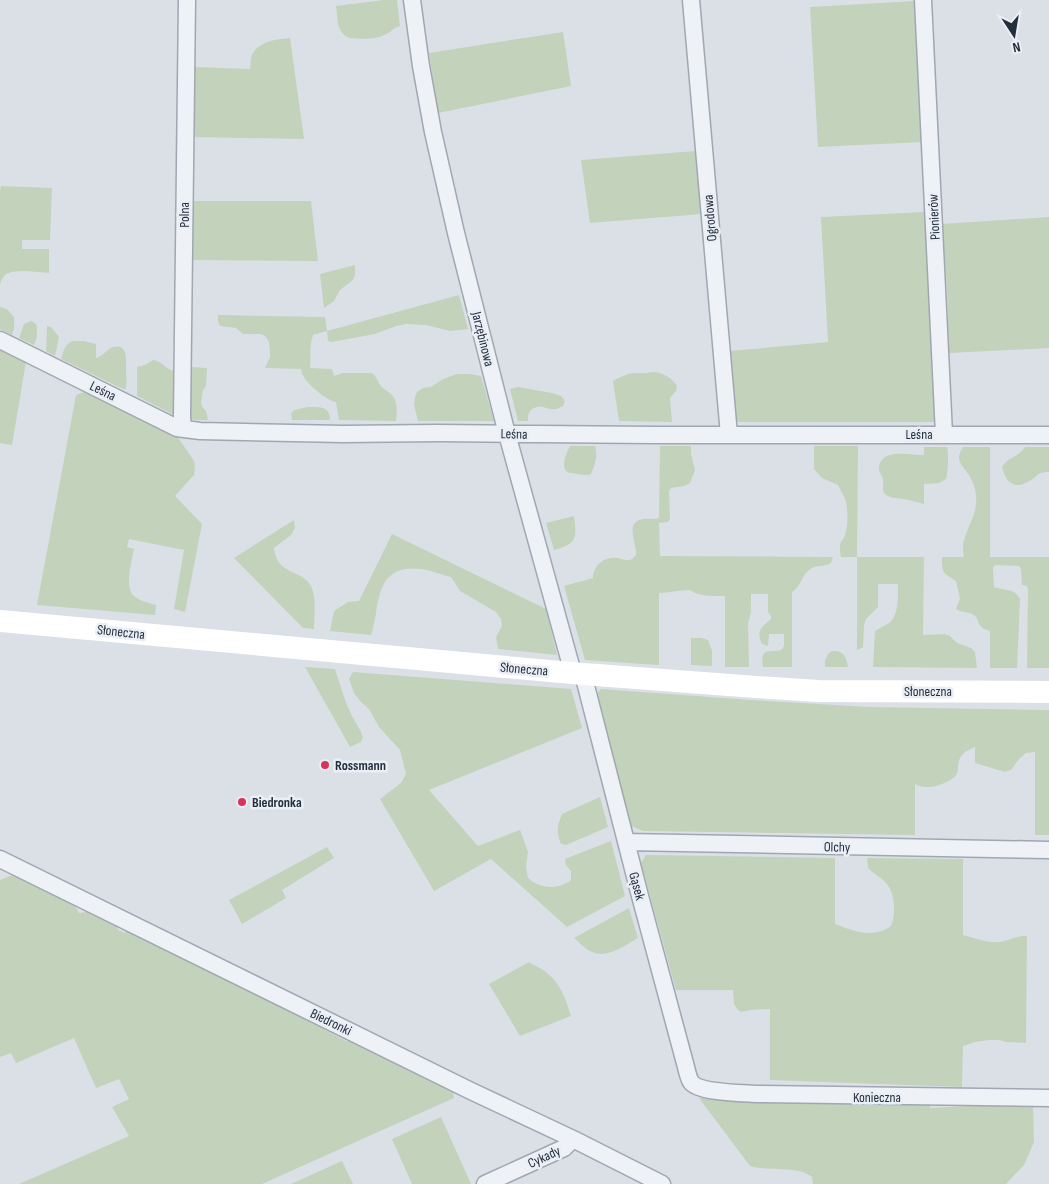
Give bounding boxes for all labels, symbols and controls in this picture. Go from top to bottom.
north arrow [989,10,1039,60]
text: N [1011,38,1022,56]
street label: Pionierów [924,193,944,240]
street label: Ogrodowa [699,194,721,242]
street label: Polna [176,202,193,228]
street label: Jarzębinowa [468,309,498,368]
street label: Leśna [87,377,119,405]
street label: Leśna [500,425,528,443]
street label: Leśna [905,426,933,443]
street label: Słoneczna [96,621,146,643]
street label: Słoneczna [499,658,549,680]
street label: Słoneczna [904,683,952,700]
place label: Rossmann [335,757,386,774]
marker: Rossmann [319,759,331,771]
place label: Biedronka [252,794,302,811]
marker: Biedronka [236,796,248,808]
street label: Olchy [824,838,851,856]
street label: Gąsek [625,870,649,902]
street label: Biedronki [308,1005,354,1039]
street label: Konieczna [853,1089,901,1106]
street label: Cykady [525,1142,564,1172]

